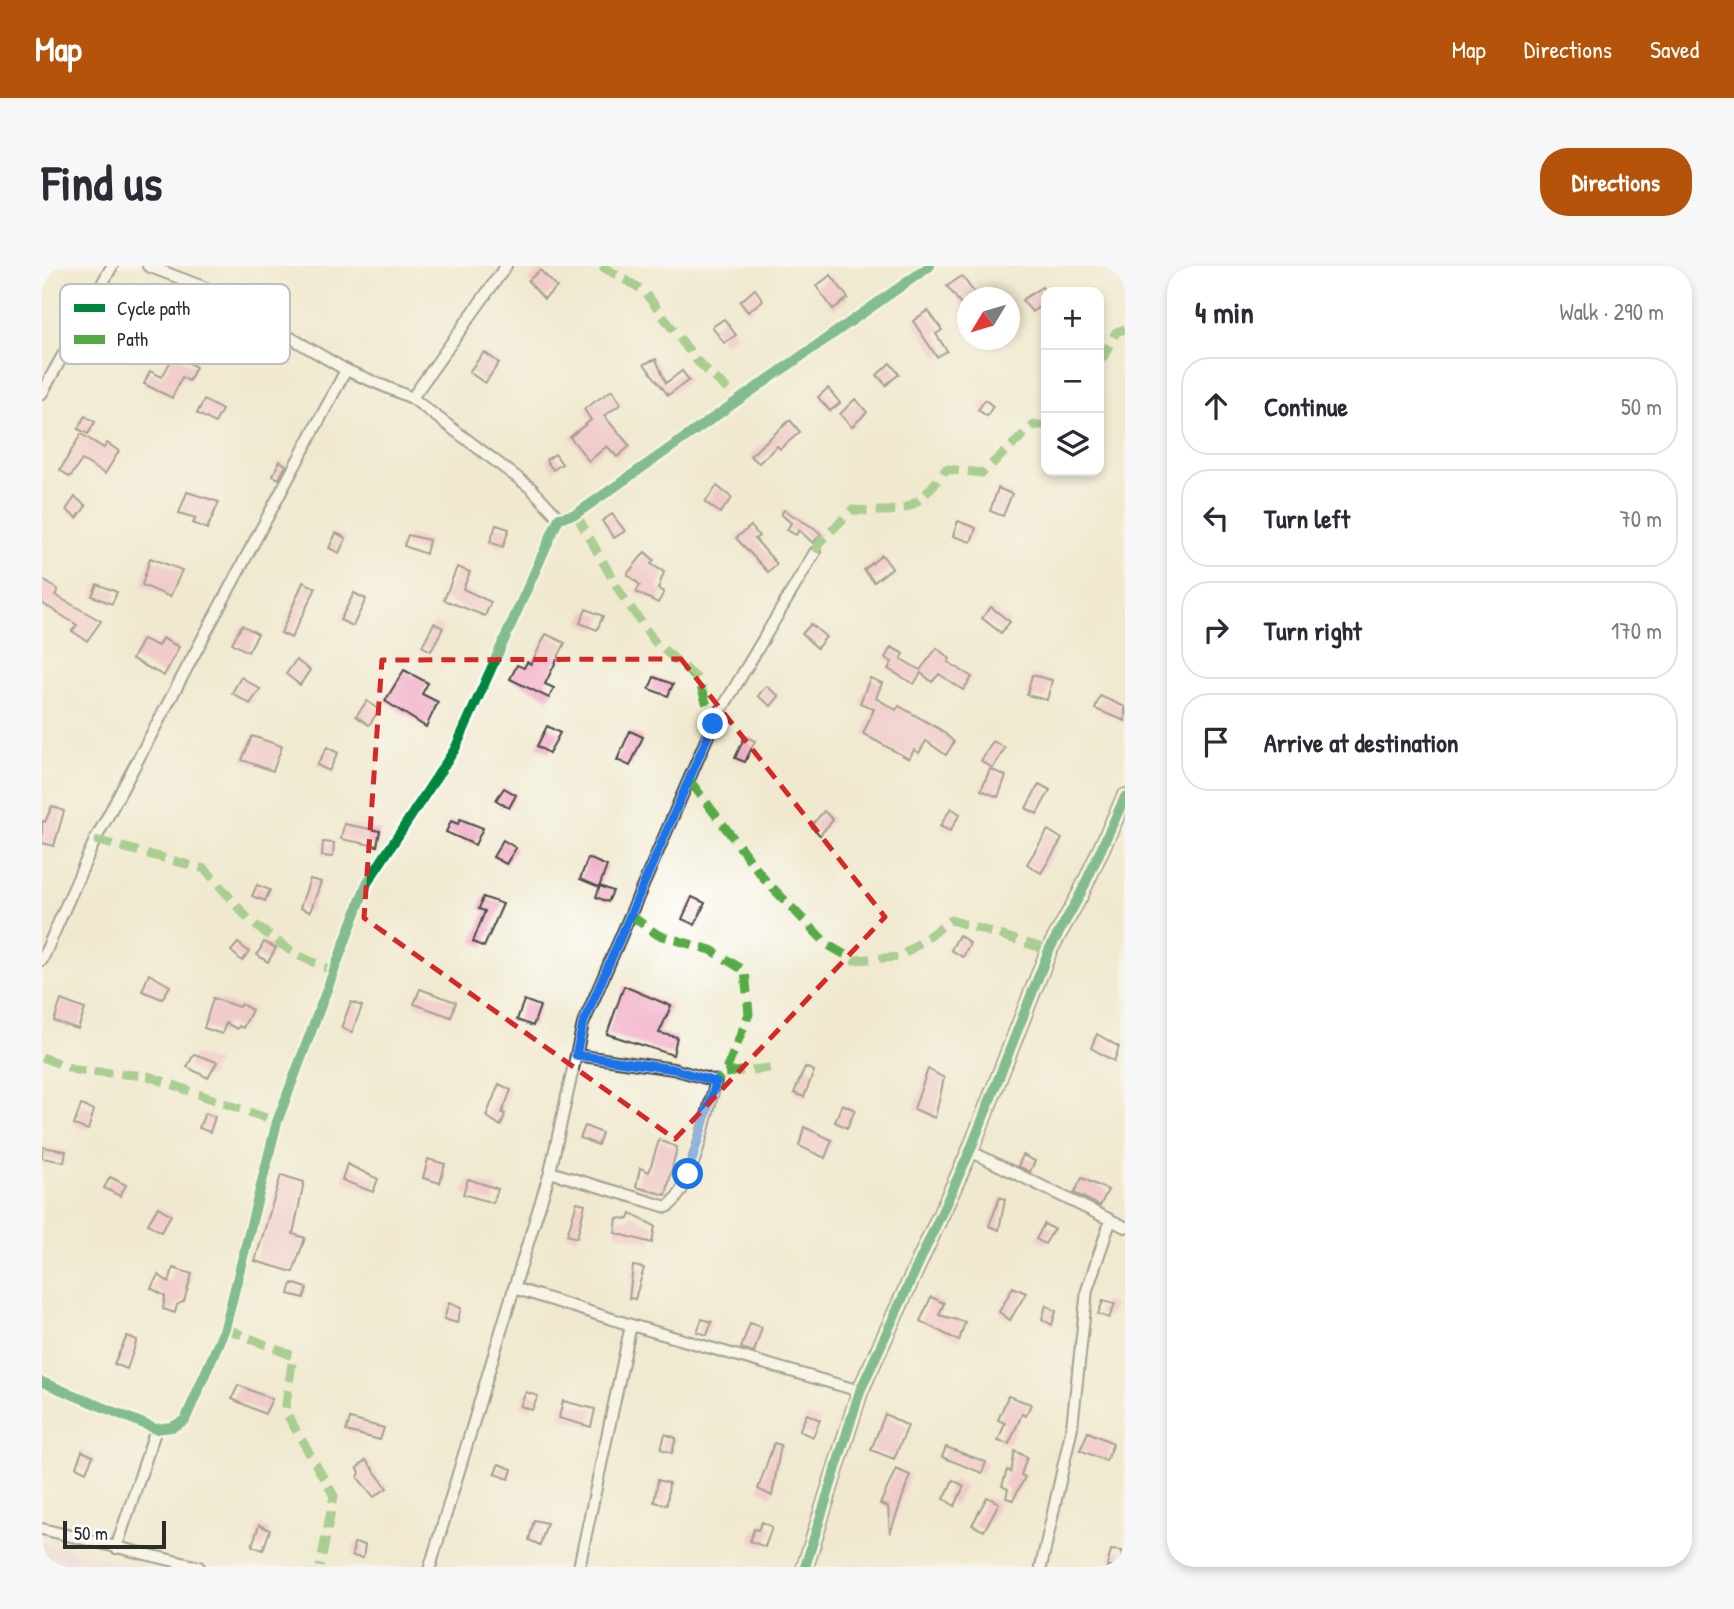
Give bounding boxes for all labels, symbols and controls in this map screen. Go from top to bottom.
text: Map [35,27,82,71]
text: Map [1452,33,1486,65]
text: Directions [1524,33,1612,65]
text: Saved [1650,33,1699,65]
button: Directions [1540,148,1692,216]
text: Find us [42,149,162,215]
legend [60,284,290,364]
north arrow [957,287,1020,350]
map controls [1041,287,1104,476]
button: + [1041,287,1104,350]
text: 4 min [1195,292,1254,332]
text: Cycle path [117,295,190,321]
text: Walk · 290 m [1560,296,1664,327]
text: Path [117,326,148,352]
button: − [1041,350,1104,413]
icon: ahead [1197,387,1235,425]
text: Continue [1264,389,1348,424]
text: 50 m [1621,391,1662,422]
button: layers [1041,413,1104,476]
icon: left [1197,499,1235,537]
text: Turn left [1264,501,1350,536]
text: 70 m [1619,503,1662,534]
icon: right [1197,611,1235,649]
text: Turn right [1264,613,1362,648]
text: 170 m [1611,615,1662,646]
route end [697,708,728,739]
icon: arrive [1197,723,1235,761]
text: Arrive at destination [1264,725,1459,760]
route start [672,1158,703,1189]
scale bar [63,1518,166,1550]
text: 50 m [74,1520,108,1546]

